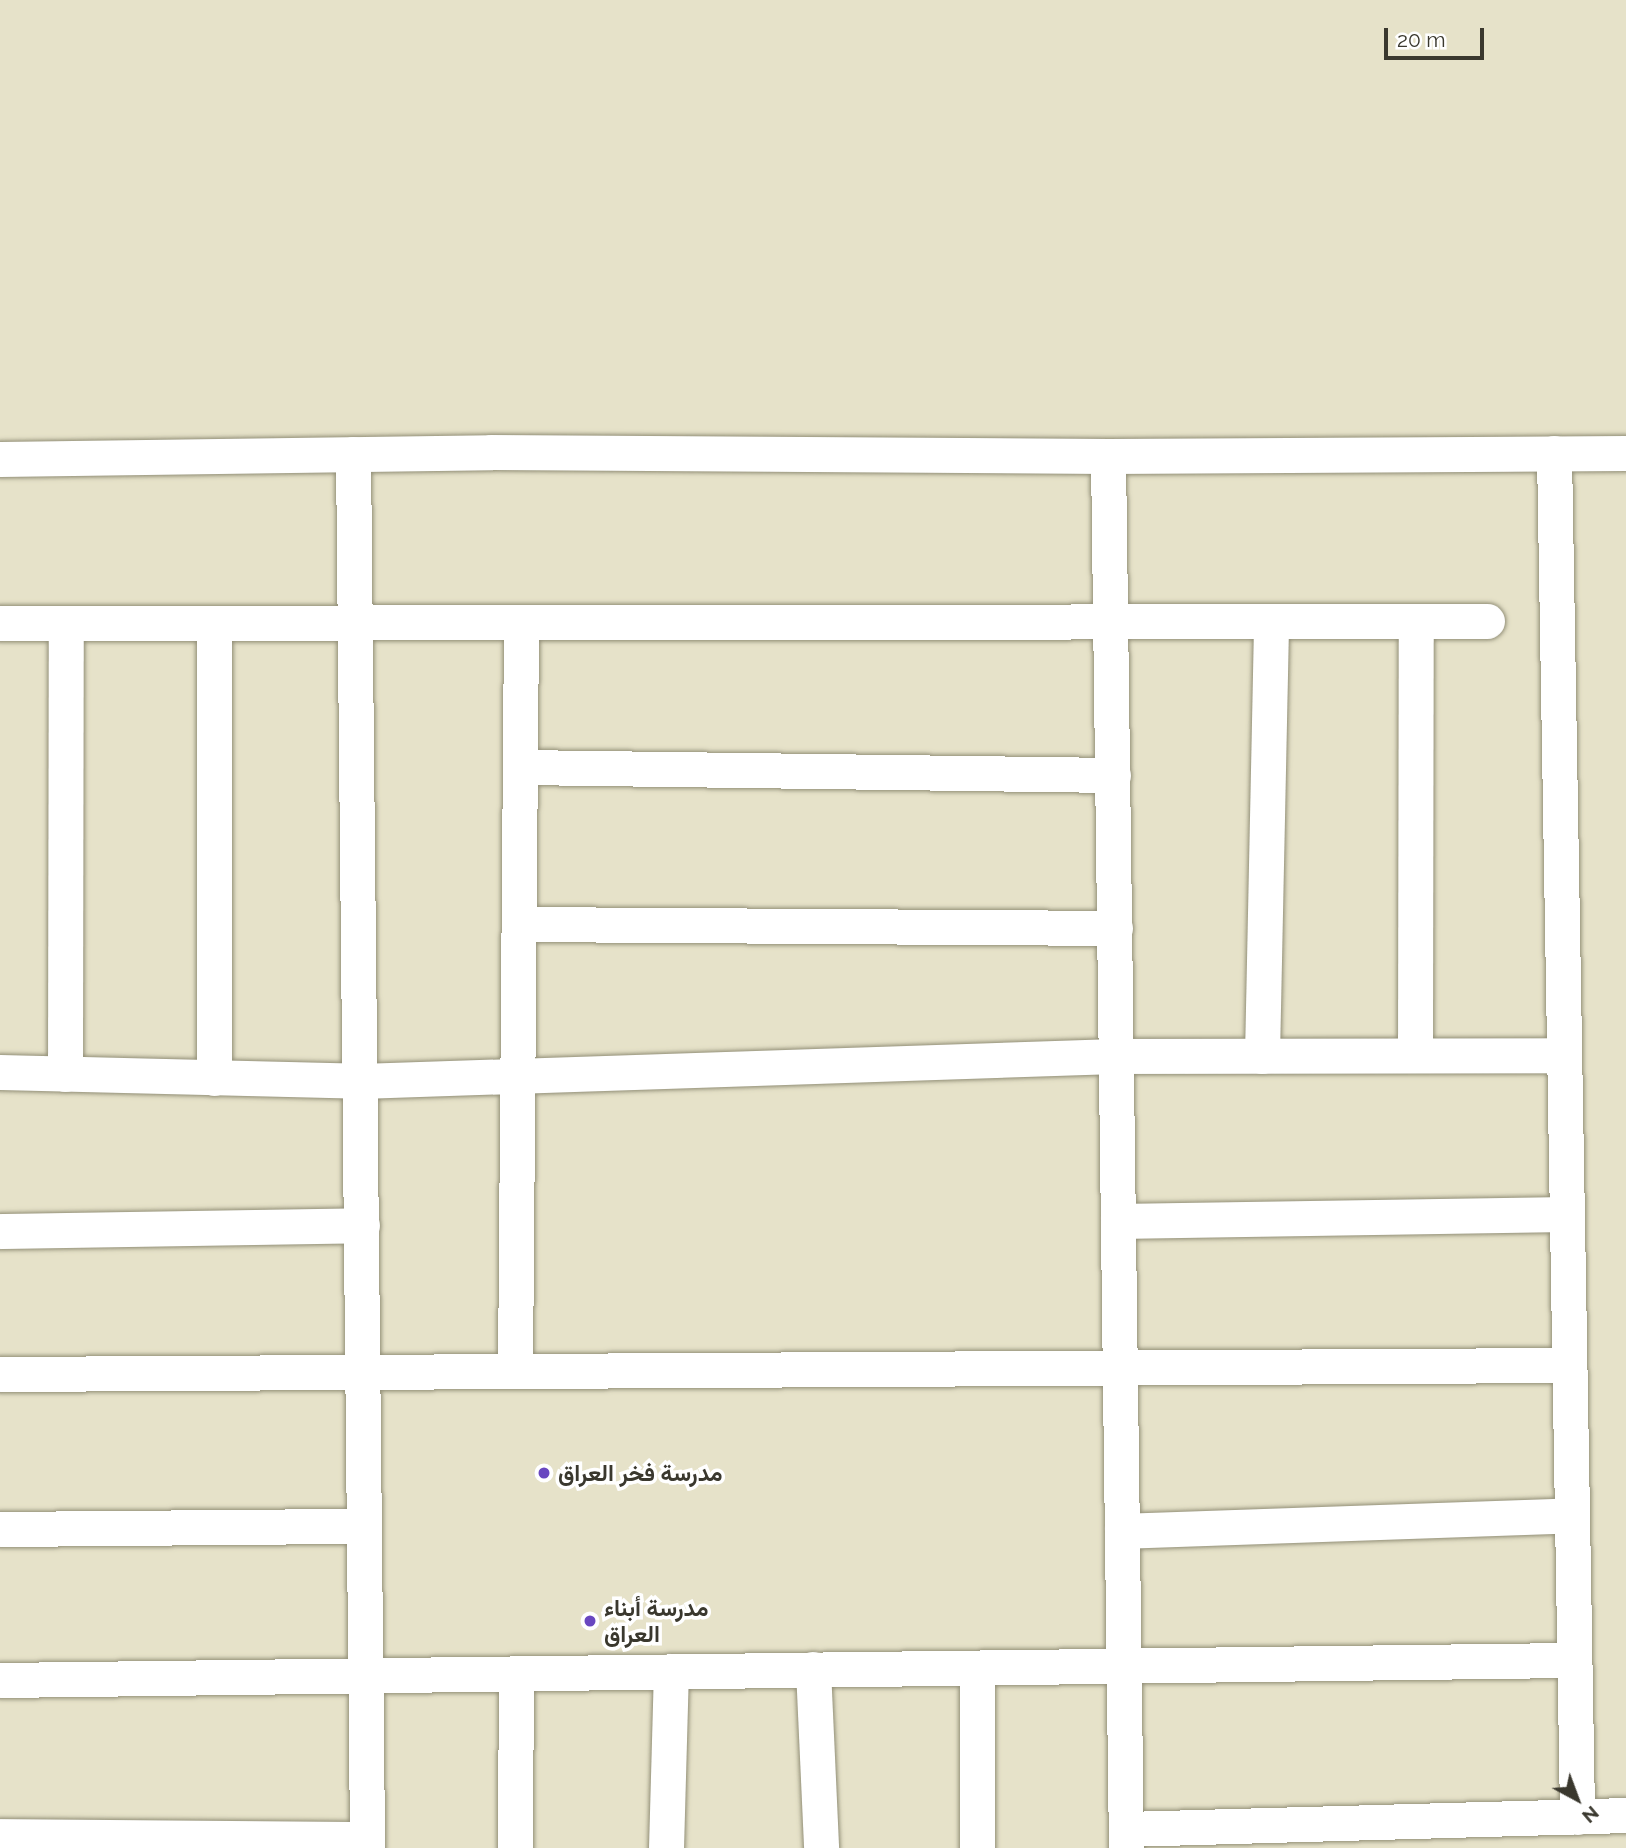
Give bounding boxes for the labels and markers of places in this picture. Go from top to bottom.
place label: مدرسة فخر العراق [558,1459,723,1487]
marker: مدرسة فخر العراق [536,1465,552,1481]
place label: مدرسة أبناء العراق [604,1594,709,1648]
marker: مدرسة أبناء العراق [582,1613,598,1629]

